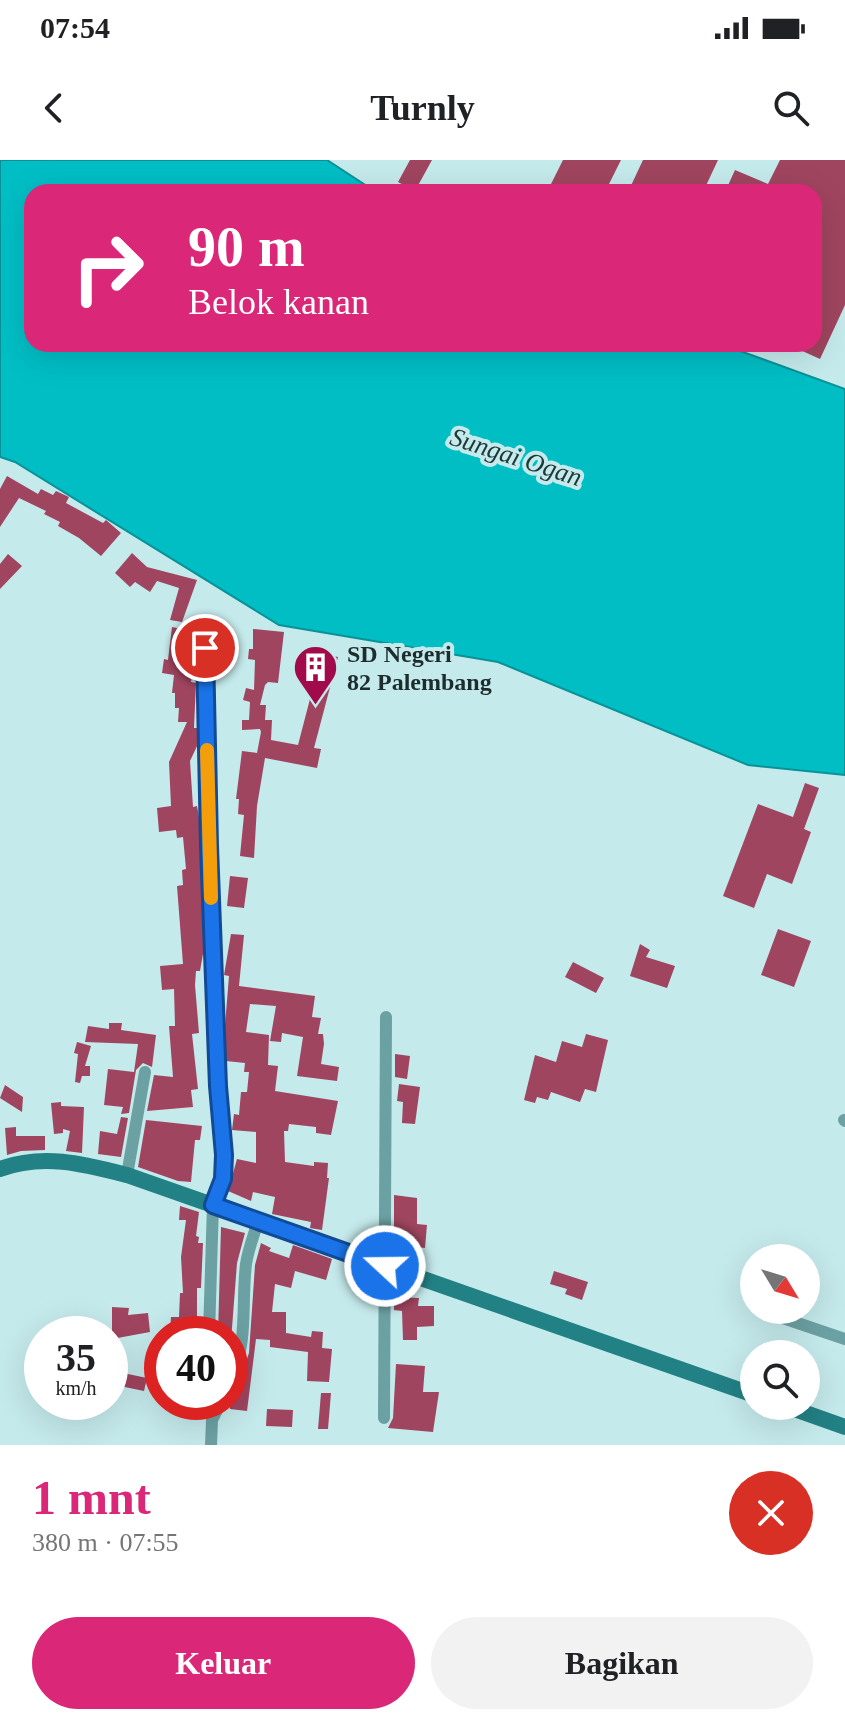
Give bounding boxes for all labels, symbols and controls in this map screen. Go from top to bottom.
text: 07:54 [40,11,110,44]
icon: back [32,86,76,130]
icon: search [769,86,813,130]
text: Turnly [370,88,475,128]
icon: right [56,216,160,320]
text: 90 m [188,216,305,278]
text: Belok kanan [188,282,369,322]
water label: Sungai Ogan [447,422,585,492]
pin [171,614,239,682]
icon: arrive [183,626,227,670]
place label: SD Negeri 82 Palembang [347,641,492,695]
building icon: SD Negeri 82 Palembang [292,644,340,707]
position arrow [343,1224,427,1308]
north arrow [740,1244,820,1324]
map controls [740,1244,820,1420]
speed limit sign: 40 [144,1316,248,1420]
text: 35 [56,1335,96,1380]
button: search [740,1340,820,1420]
text: km/h [55,1377,97,1399]
text: 1 mnt [32,1471,151,1524]
button: close [729,1471,813,1555]
text: 380 m · 07:55 [32,1528,179,1557]
button: Keluar [32,1617,415,1709]
button: Bagikan [431,1617,813,1709]

